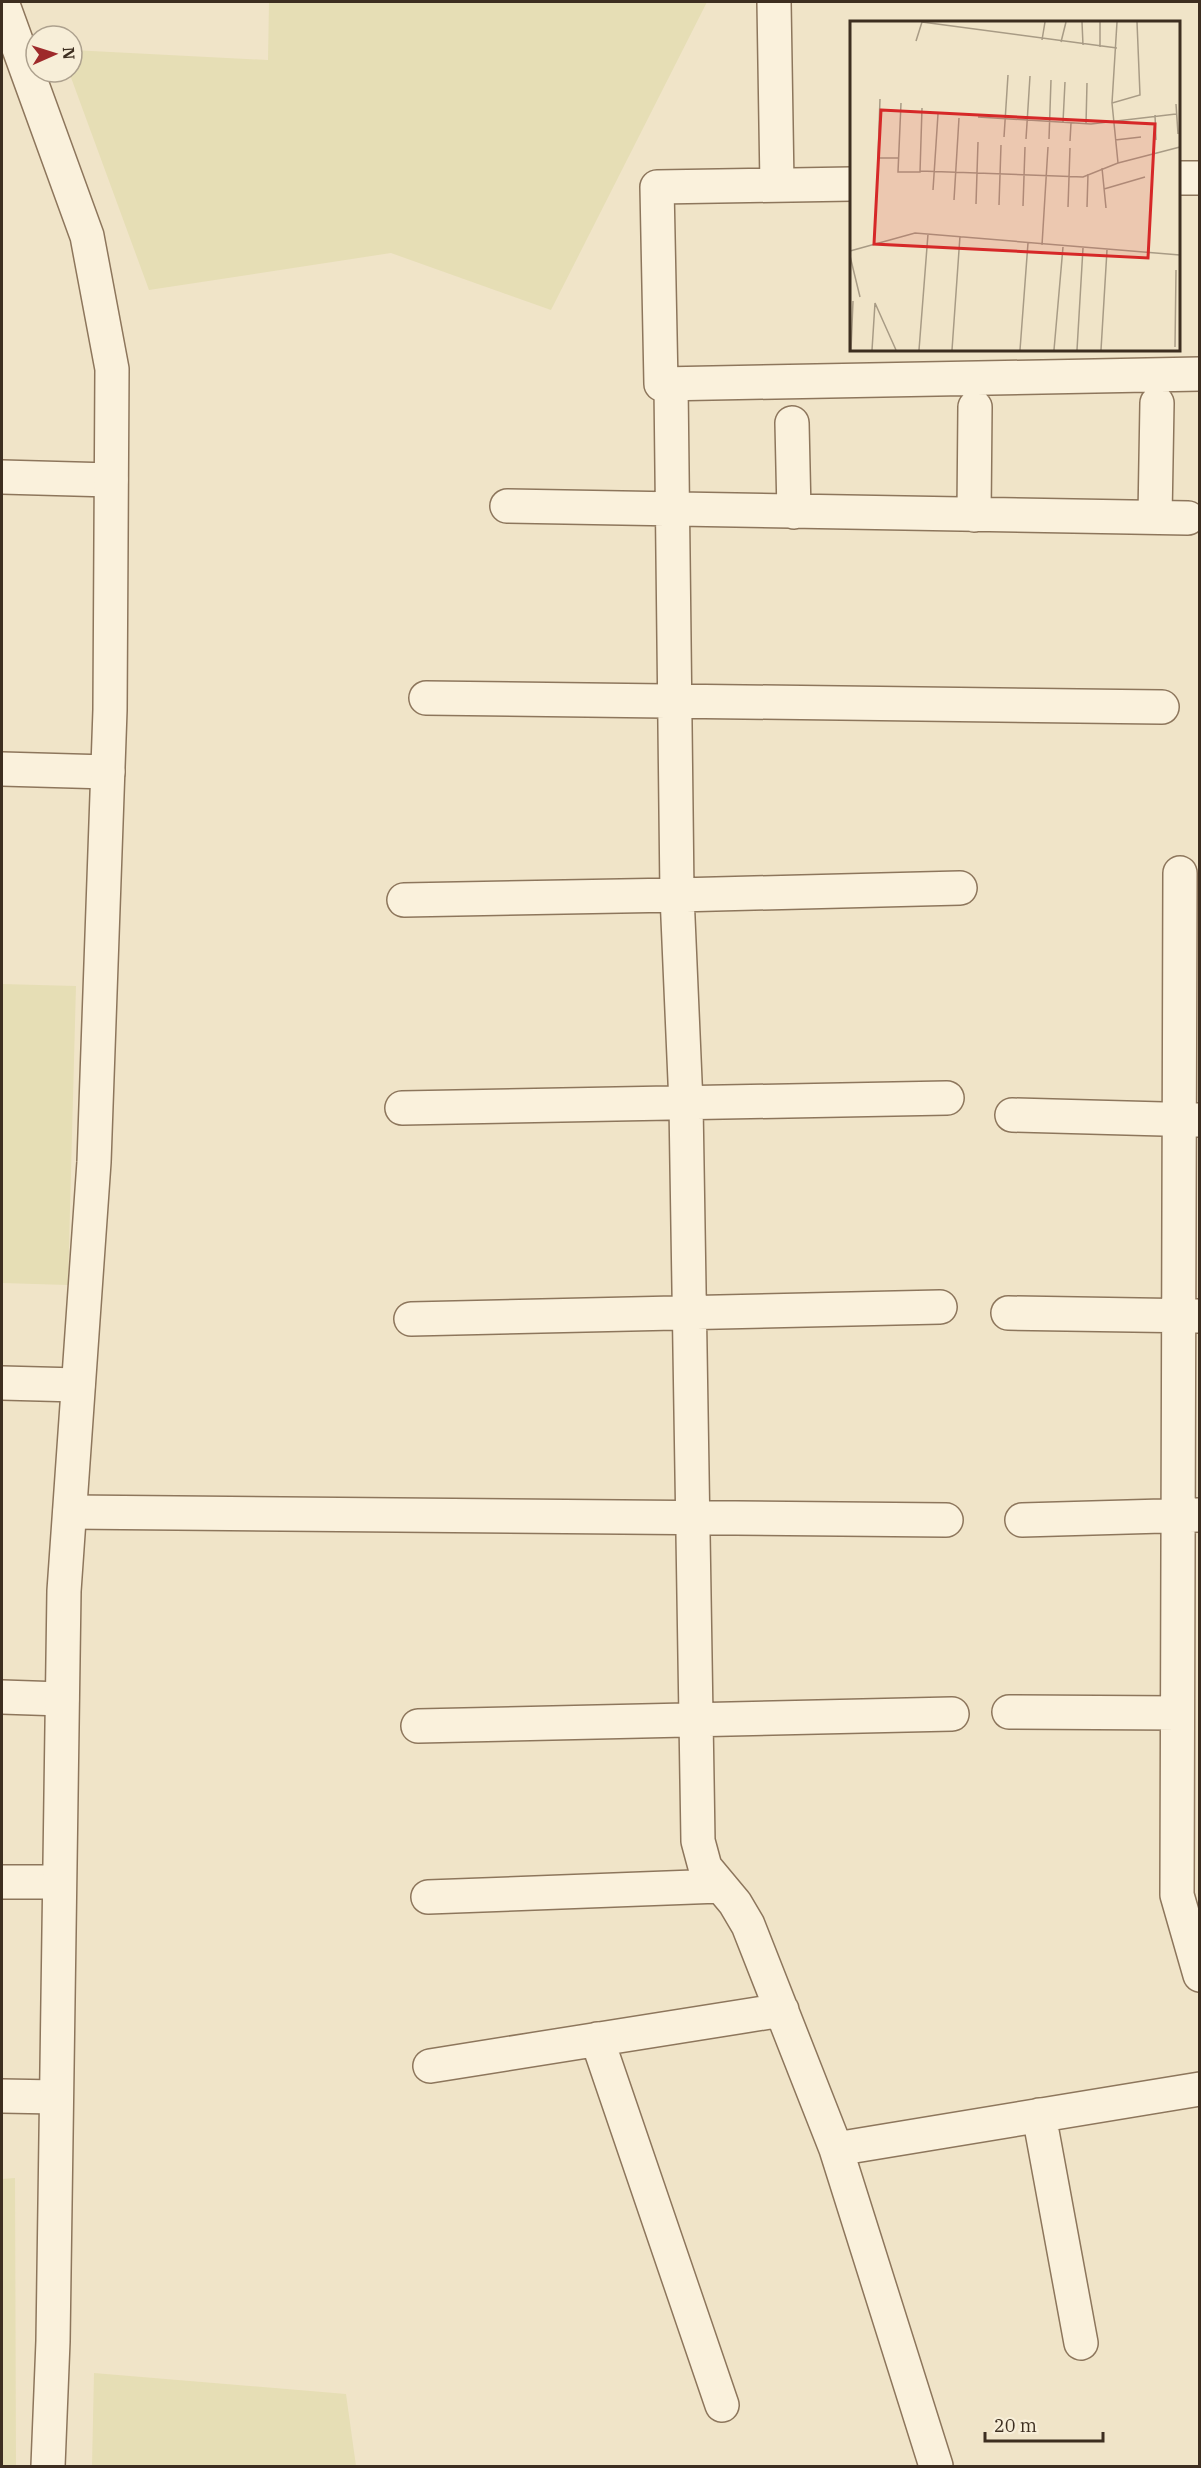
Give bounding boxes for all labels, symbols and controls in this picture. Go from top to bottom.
inset map [850,21,1180,351]
north arrow [24,24,84,84]
text: N [59,46,79,60]
scale bar [985,2405,1104,2443]
text: 20 m [994,2414,1037,2437]

